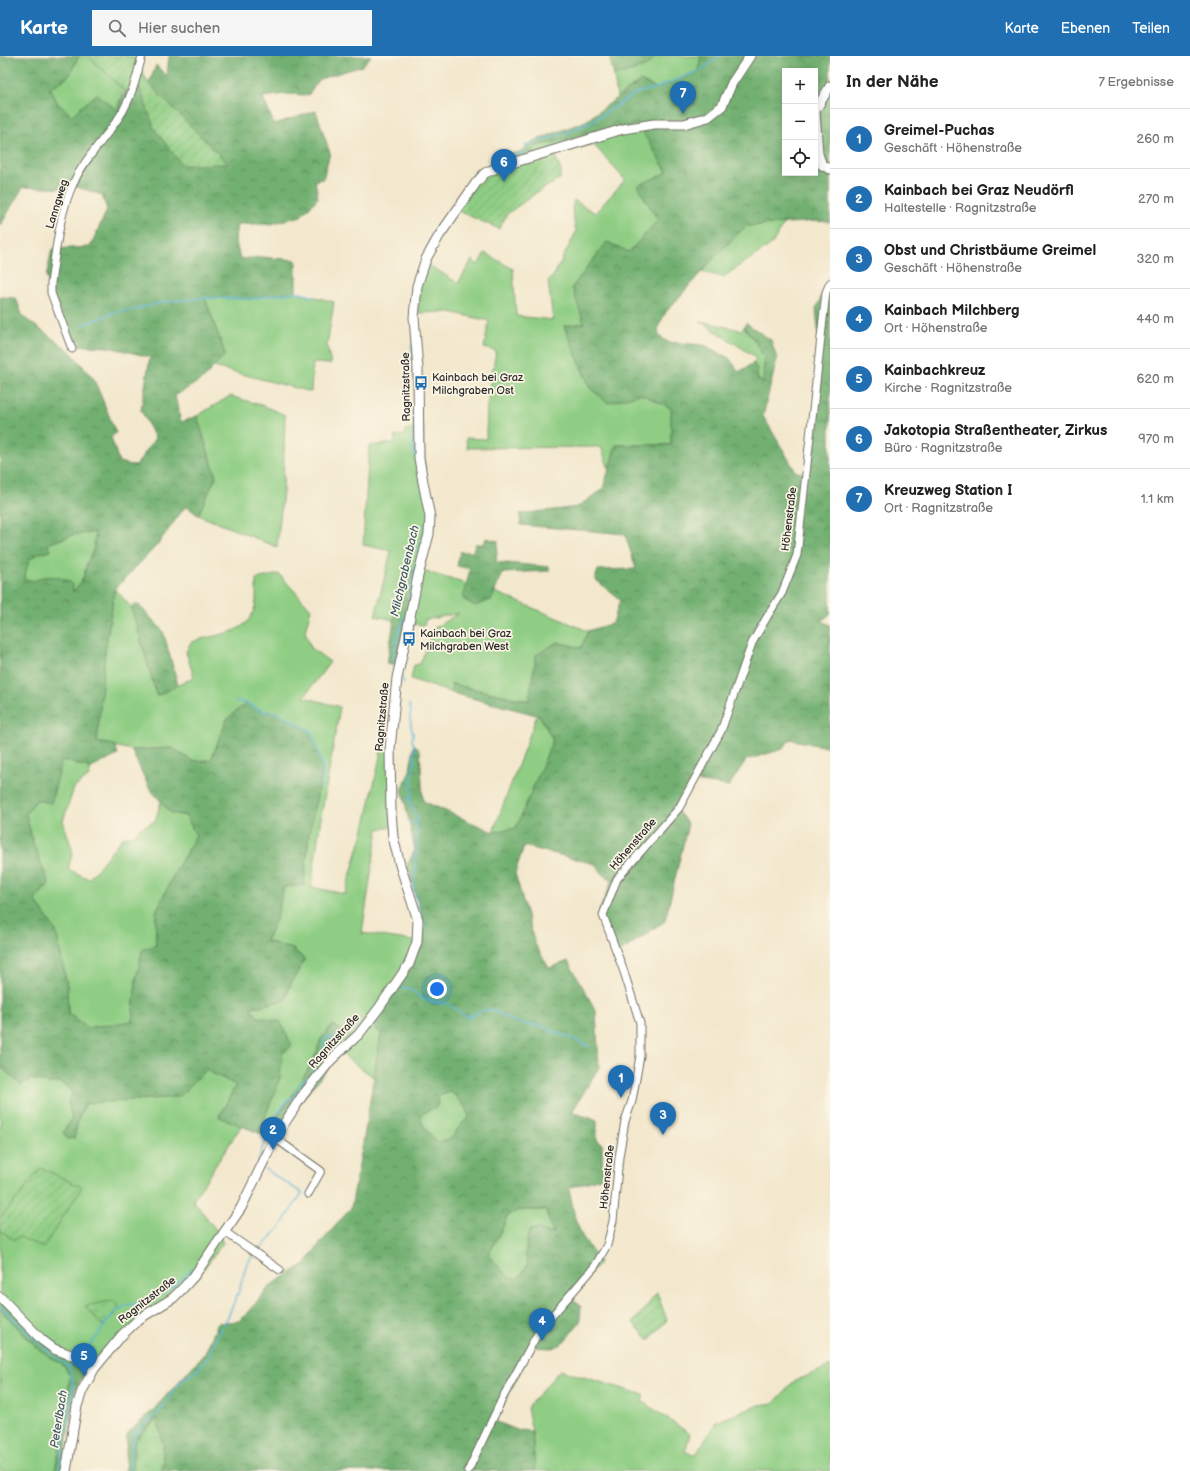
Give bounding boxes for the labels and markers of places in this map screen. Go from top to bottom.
pin: 7 [670,81,696,114]
pin: 6 [491,149,517,182]
place label: Kainbach bei Graz Milchgraben Ost [432,371,524,397]
bus stop icon: Kainbach bei Graz Milchgraben Ost [413,375,429,391]
place label: Kainbach bei Graz Milchgraben West [420,627,512,653]
bus stop icon: Kainbach bei Graz Milchgraben West [401,631,417,647]
pin: 1 [608,1065,634,1098]
pin: 3 [650,1102,676,1135]
pin: 2 [260,1117,286,1150]
pin: 4 [529,1308,555,1341]
pin: 5 [71,1343,97,1376]

